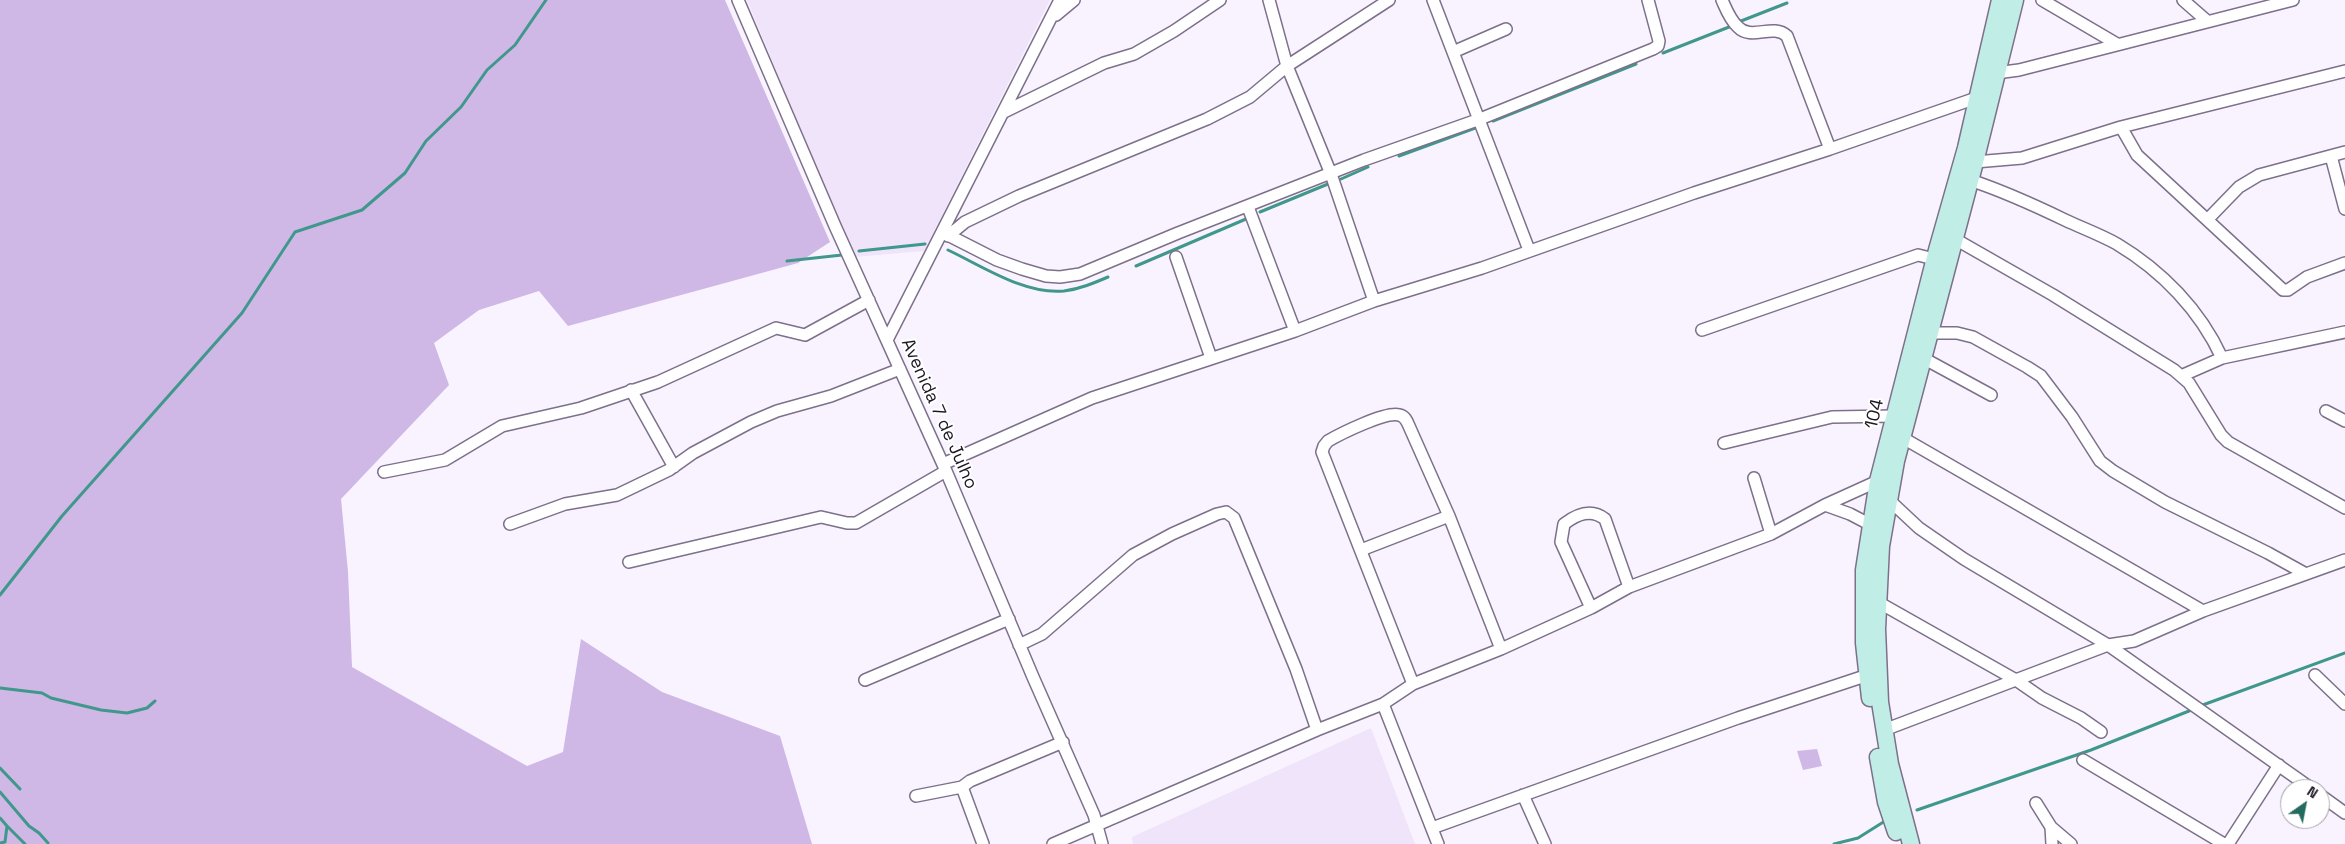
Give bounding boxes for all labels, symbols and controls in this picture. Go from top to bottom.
street label: Avenida 7 de Julho [896,335,982,493]
street label: 104 [1861,397,1889,431]
north arrow [2280,779,2330,829]
text: N [2304,782,2321,802]

